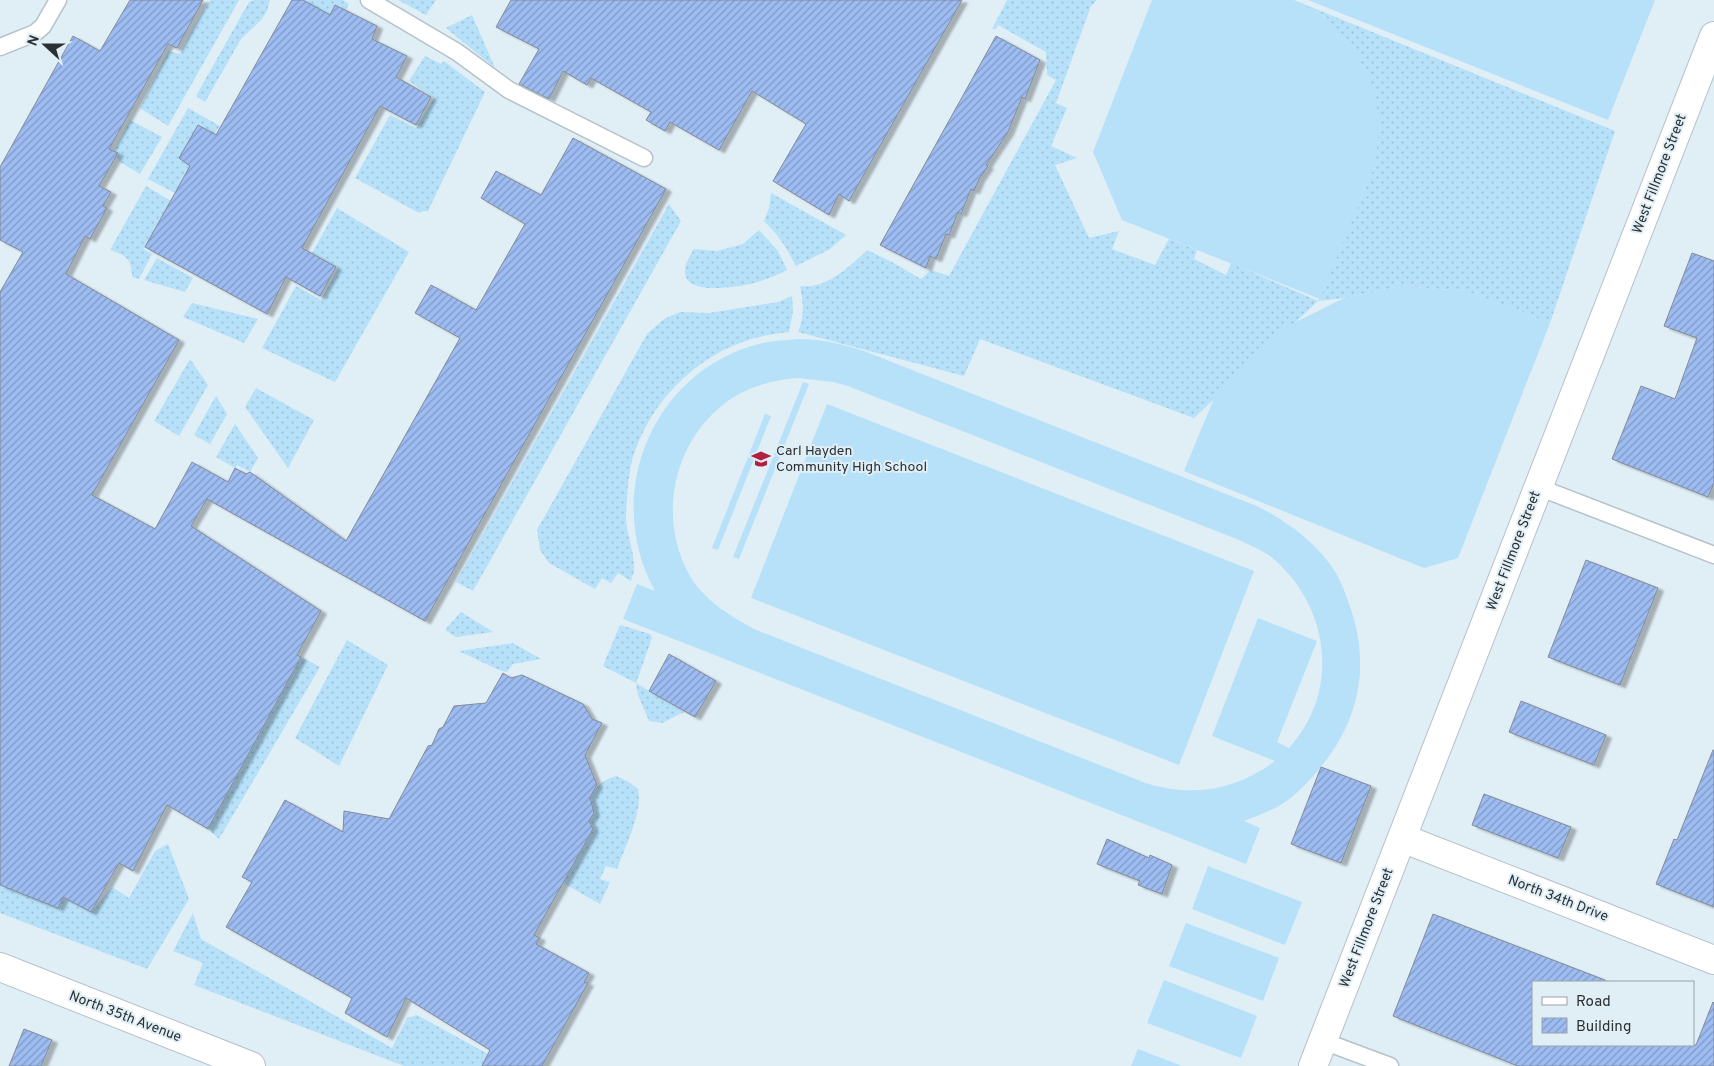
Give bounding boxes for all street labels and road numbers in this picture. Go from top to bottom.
street label: West Fillmore Street [1629,112,1691,236]
street label: West Fillmore Street [1483,489,1545,613]
street label: West Fillmore Street [1336,866,1398,990]
street label: North 34th Drive [1505,872,1611,926]
street label: North 35th Avenue [66,988,184,1046]

